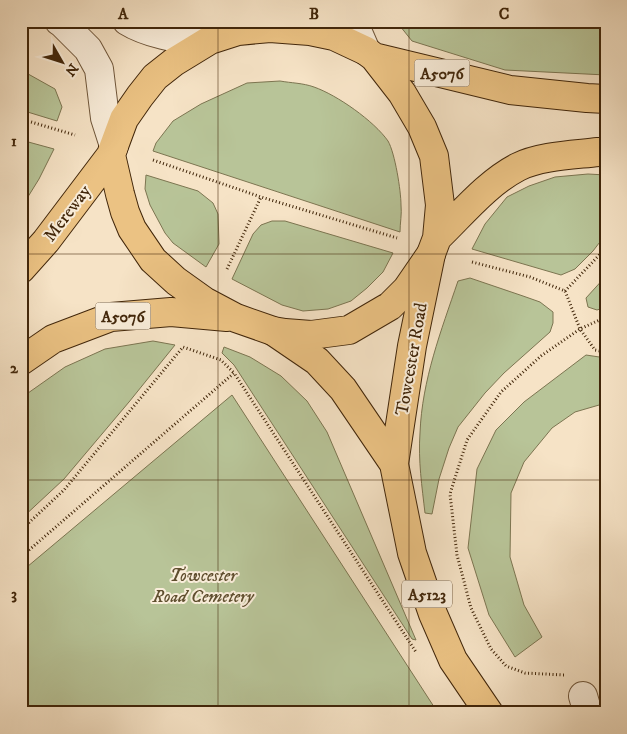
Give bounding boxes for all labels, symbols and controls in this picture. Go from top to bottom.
text: A [117,4,129,24]
text: B [309,4,319,24]
text: C [499,4,509,24]
north arrow [38,38,88,88]
text: N [60,59,82,80]
road number: A5076 [414,59,470,86]
text: 1 [11,131,17,151]
street label: Mereway [39,181,97,246]
street label: Towcester Road [391,301,433,417]
road number: A5076 [96,302,150,330]
text: 2 [10,358,19,378]
park label: Towcester Road Cemetery [151,565,255,608]
road number: A5123 [402,580,452,608]
text: 3 [11,584,17,604]

